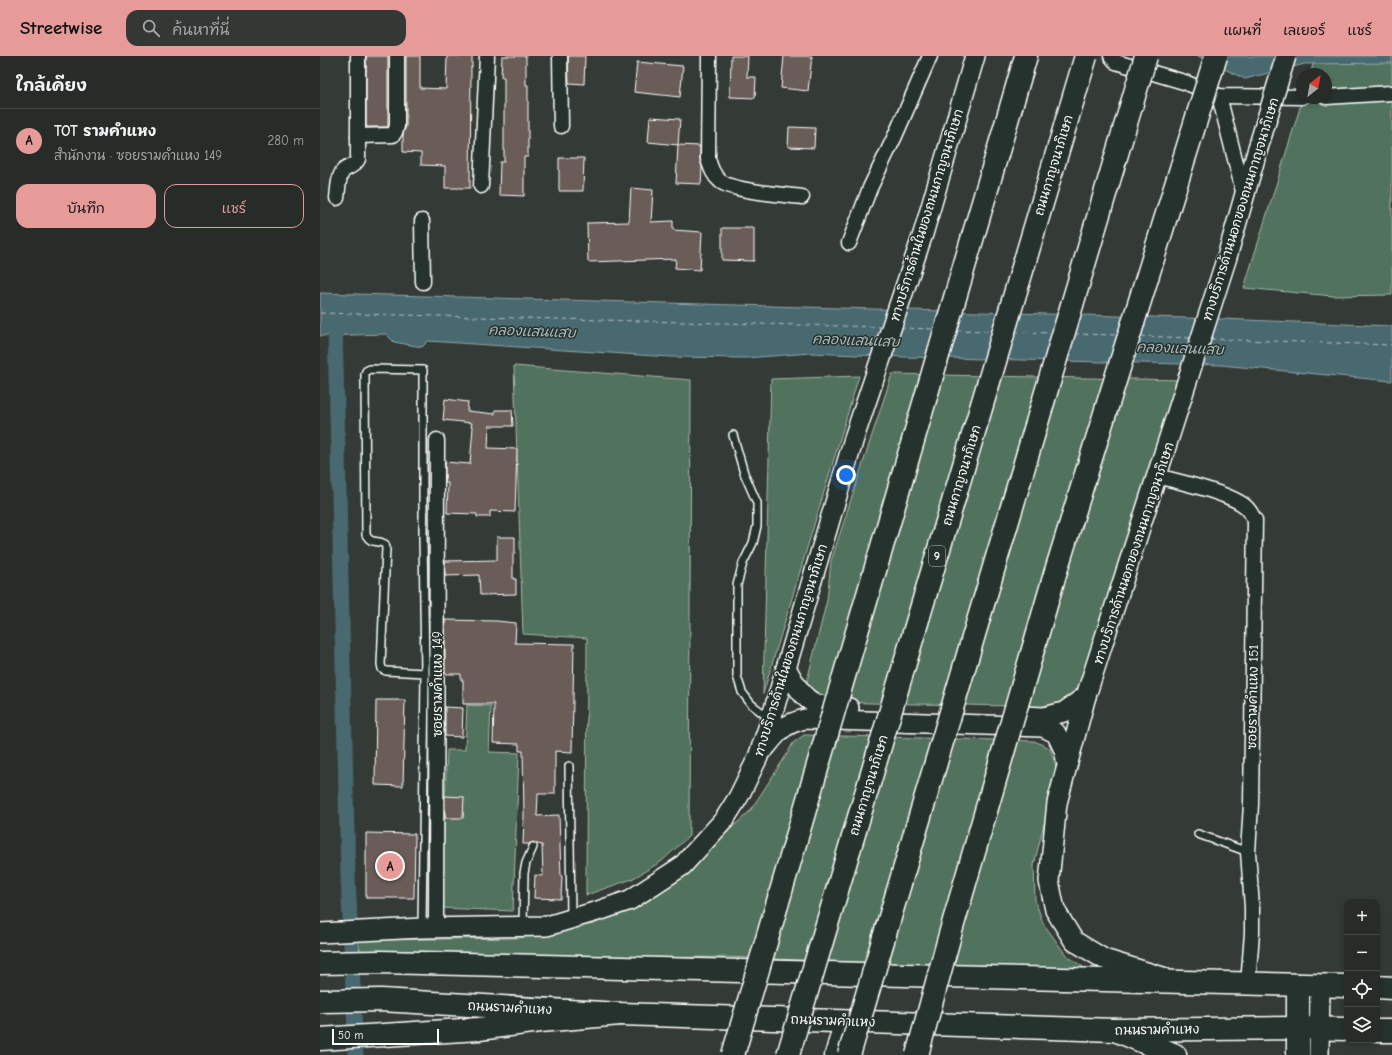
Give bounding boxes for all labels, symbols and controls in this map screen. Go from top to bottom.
search box [126,10,406,46]
text: Streetwise [20,17,102,39]
icon: search [140,17,162,39]
text: ค้นหาที่นี่ [172,21,229,39]
text: แผนที่ [1223,22,1261,39]
text: เลเยอร์ [1283,22,1325,39]
text: แชร์ [1347,22,1372,39]
north arrow [1296,68,1332,104]
text: ใกล้เคียง [16,76,87,95]
street label: ทางบริการด้านนอกของถนนกาญจนาภิเษก [1198,95,1282,323]
street label: ทางบริการด้านในของถนนกาญจนาภิเษก [885,106,966,323]
street label: ถนนกาญจนาภิเษก [1031,113,1076,217]
text: TOT รามคำแหง [54,122,156,140]
text: A [25,133,33,148]
text: 280 m [267,133,304,148]
text: สำนักงาน · ซอยรามคำแหง 149 [54,148,222,163]
button: บันทึก [16,184,156,228]
button: แชร์ [164,184,304,228]
water label: คลองแสนแสบ [488,321,577,342]
water label: คลองแสนแสบ [812,330,901,351]
water label: คลองแสนแสบ [1136,338,1225,359]
street label: ถนนกาญจนาภิเษก [939,423,984,527]
street label: ทางบริการด้านนอกของถนนกาญจนาภิเษก [1089,440,1177,666]
your location [836,465,856,485]
street label: ทางบริการด้านในของถนนกาญจนาภิเษก [749,541,830,758]
road number: 9 [929,546,945,566]
street label: ซอยรามคำแหง 149 [429,631,445,737]
street label: ซอยรามคำแหง 151 [1243,644,1261,750]
street label: ถนนกาญจนาภิเษก [846,733,891,837]
pin: A [377,851,403,881]
map controls [1344,899,1380,1043]
button: + [1344,899,1380,935]
button: − [1344,935,1380,971]
button: locate [1344,971,1380,1007]
street label: ถนนรามคำแหง [467,997,553,1017]
button: layers [1344,1007,1380,1043]
street label: ถนนรามคำแหง [790,1011,876,1029]
street label: ถนนรามคำแหง [1115,1020,1200,1038]
scale bar [332,1027,439,1046]
text: 50 m [338,1029,363,1042]

